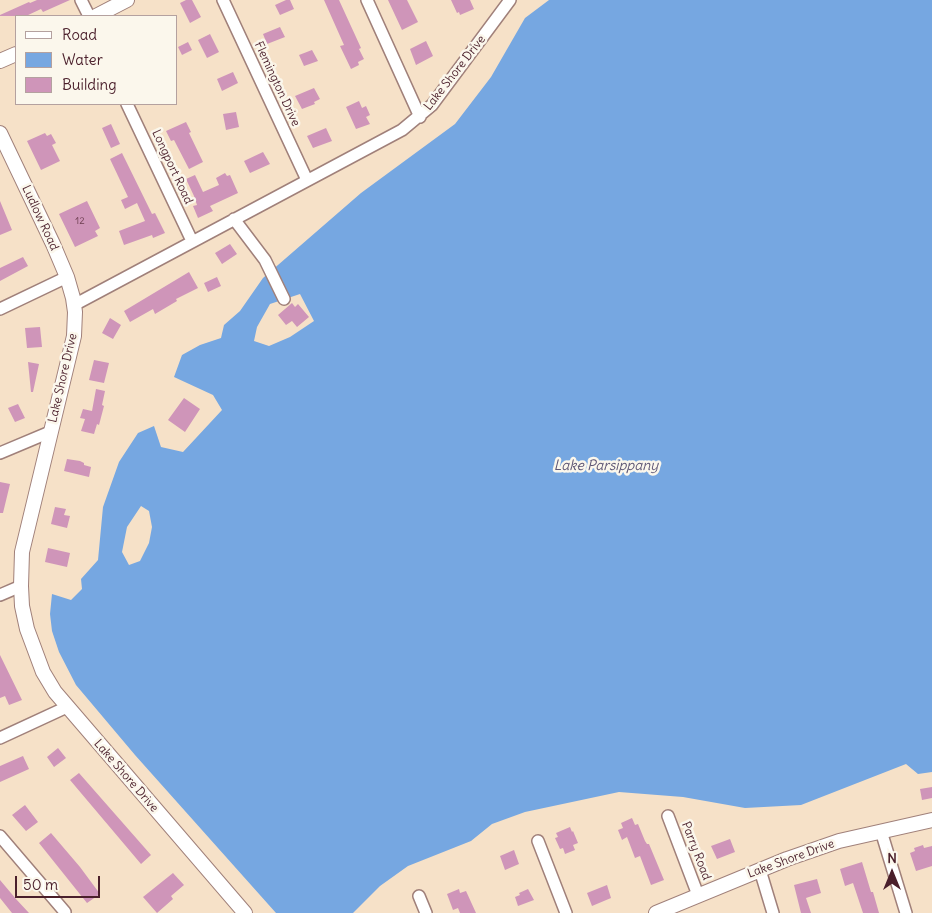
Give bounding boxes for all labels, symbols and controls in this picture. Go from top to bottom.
legend [15,15,178,105]
text: Road [62,25,97,44]
street label: Lake Shore Drive [421,33,489,113]
street label: Flemington Drive [251,39,303,129]
text: Water [62,50,103,69]
text: Building [62,75,117,94]
street label: Longport Road [149,128,195,206]
street label: Ludlow Road [19,183,61,253]
house number: 12 [75,215,85,227]
street label: Lake Shore Drive [46,332,80,424]
water label: Lake Parsippany [554,458,658,474]
street label: Lake Shore Drive [91,737,161,815]
street label: Parry Road [678,820,714,882]
street label: Lake Shore Drive [746,837,836,881]
north arrow [867,848,917,898]
text: N [887,849,897,867]
scale bar [18,866,102,898]
text: 50 m [23,875,58,894]

